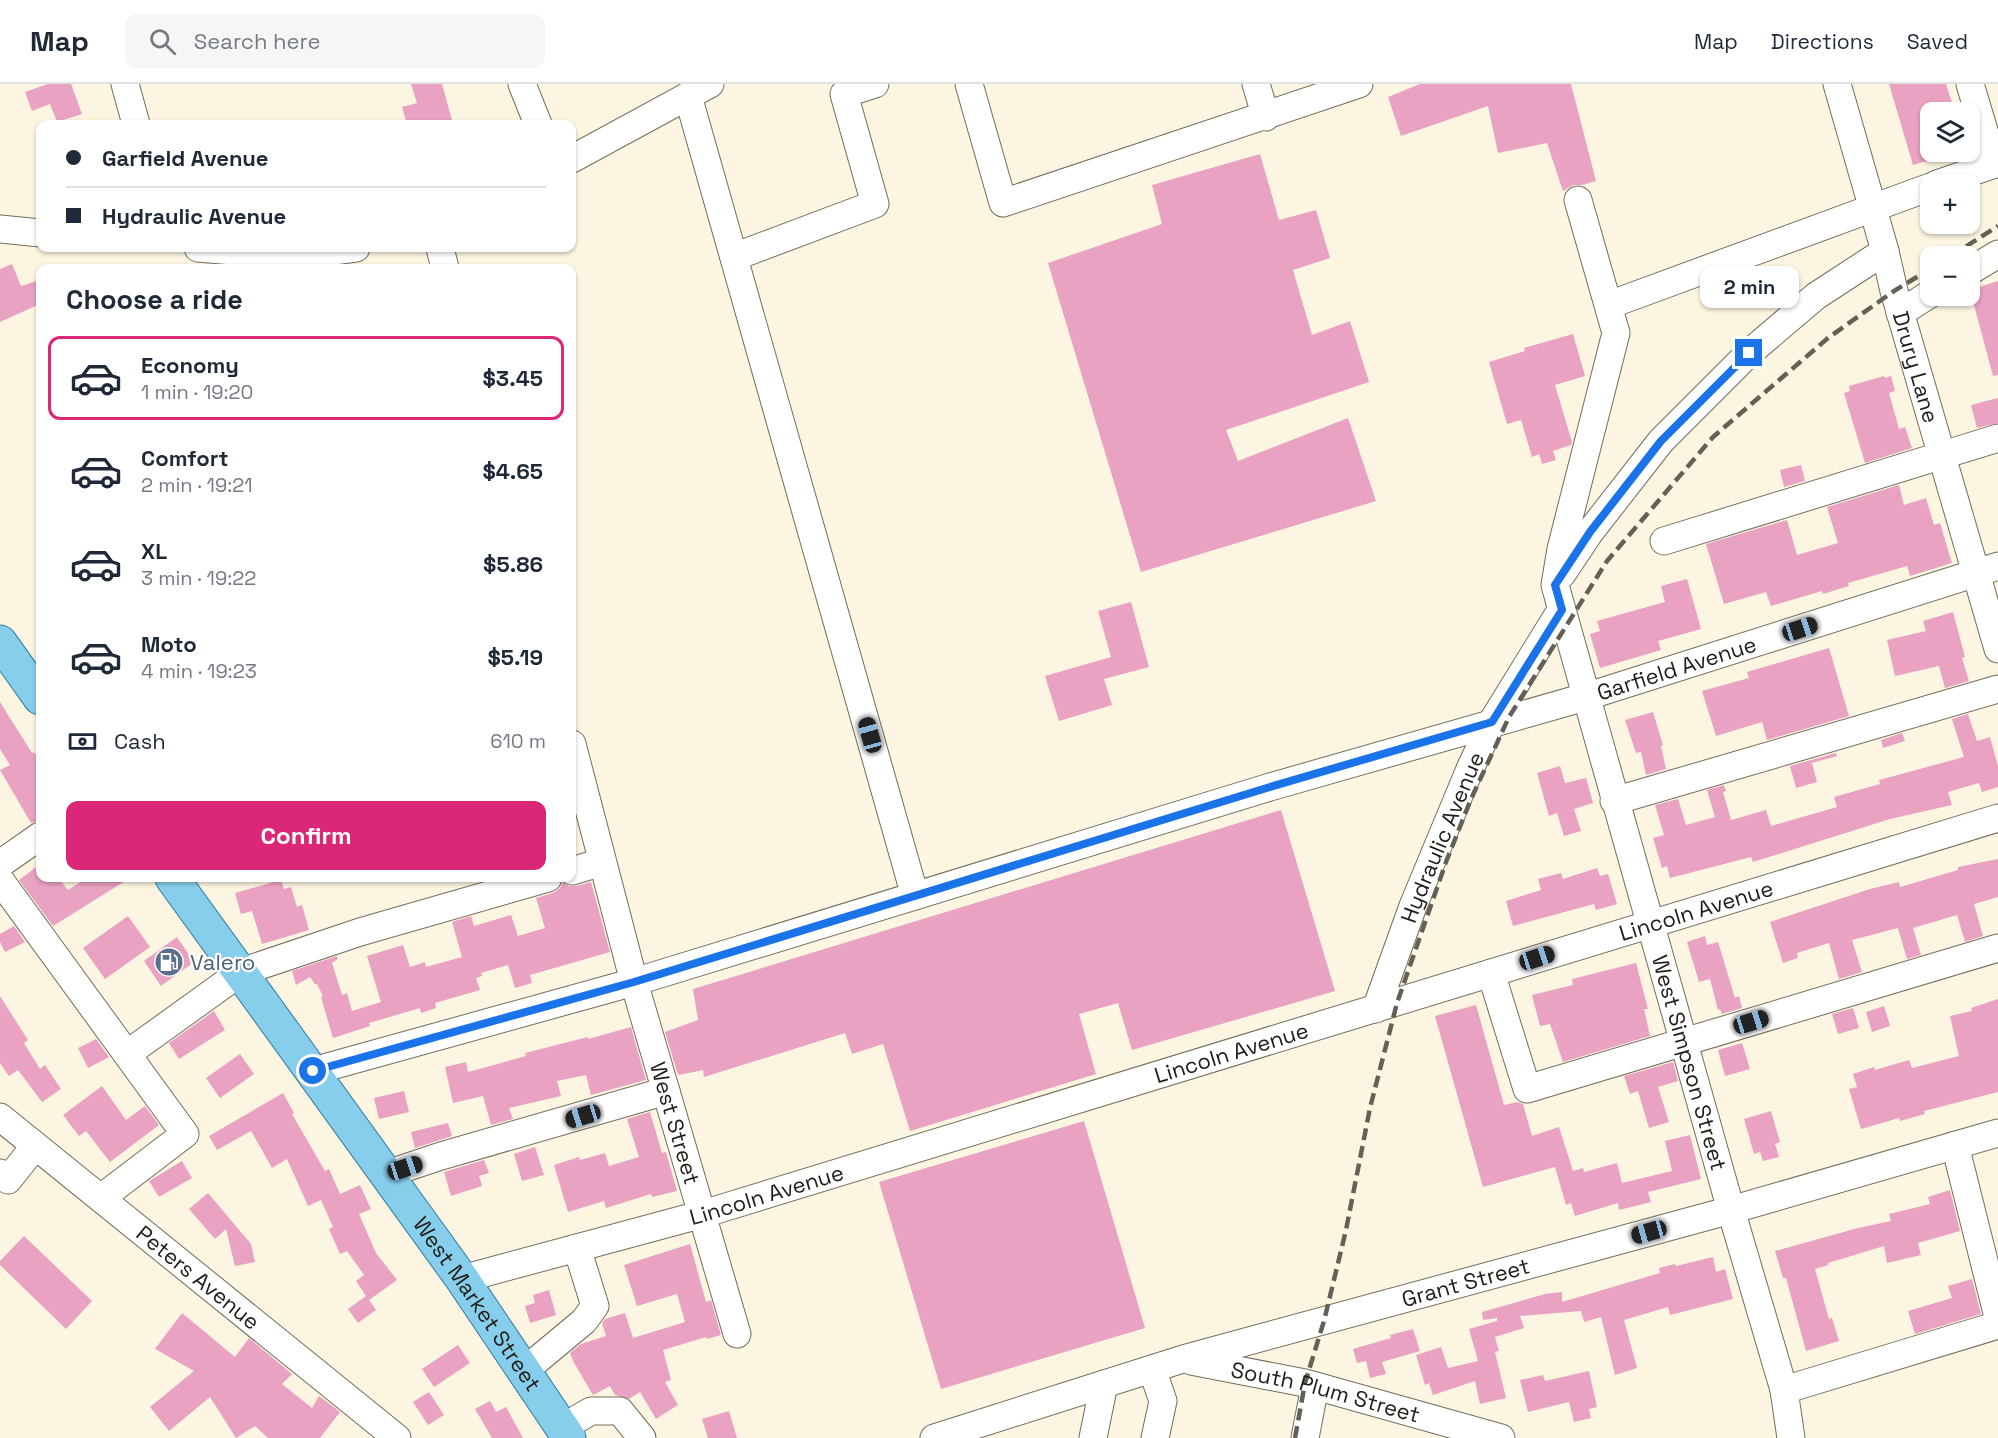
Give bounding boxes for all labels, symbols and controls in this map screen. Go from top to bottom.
search box [125,14,545,68]
text: Map [30,23,89,59]
icon: search [146,25,179,58]
text: Search here [194,27,321,55]
text: Map [1694,28,1738,55]
text: Directions [1771,28,1874,55]
text: Saved [1907,28,1968,55]
map controls [1920,102,1980,306]
button: layers [1920,102,1980,162]
text: Garfield Avenue [102,144,269,172]
button: + [1920,174,1980,234]
text: Hydraulic Avenue [102,202,286,230]
button: − [1920,246,1980,306]
callout: 2 min [1700,266,1798,308]
text: 2 min [1724,274,1775,300]
text: Choose a ride [66,282,243,317]
street label: Drury Lane [1887,308,1946,426]
route end [1735,339,1762,366]
icon: car [69,351,123,405]
text: Economy [141,351,239,379]
text: $3.45 [483,364,543,392]
text: 1 min · 19:20 [141,379,253,405]
icon: car [69,444,123,498]
text: Comfort [141,444,229,472]
text: $4.65 [483,457,543,485]
text: 2 min · 19:21 [141,472,253,498]
icon: car [69,537,123,591]
text: XL [141,537,167,565]
text: $5.86 [483,550,543,578]
text: 3 min · 19:22 [141,565,256,591]
car [1780,615,1820,643]
icon: car [69,630,123,684]
text: Moto [141,630,197,658]
street label: Garfield Avenue [1593,630,1760,706]
text: $5.19 [488,643,543,671]
text: 4 min · 19:23 [141,658,257,684]
car [856,715,884,755]
icon: cash [66,725,99,758]
text: Cash [114,727,166,755]
text: 610 m [490,728,546,754]
street label: Hydraulic Avenue [1394,747,1490,927]
button: Confirm [66,801,546,870]
street label: Lincoln Avenue [1616,874,1776,947]
car [1517,944,1557,972]
fuel station icon: Valero [153,946,185,978]
place label: Valero [190,948,255,976]
street label: West Simpson Street [1646,952,1733,1174]
car [1731,1008,1771,1036]
street label: Lincoln Avenue [1151,1016,1312,1089]
route start [299,1057,326,1084]
street label: West Street [644,1059,706,1188]
car [563,1102,603,1130]
car [385,1154,425,1182]
street label: Lincoln Avenue [686,1158,847,1231]
street label: West Market Street [407,1211,547,1396]
car [1629,1218,1669,1246]
street label: Peters Avenue [131,1219,266,1336]
street label: Grant Street [1398,1251,1533,1313]
street label: South Plum Street [1229,1355,1423,1429]

